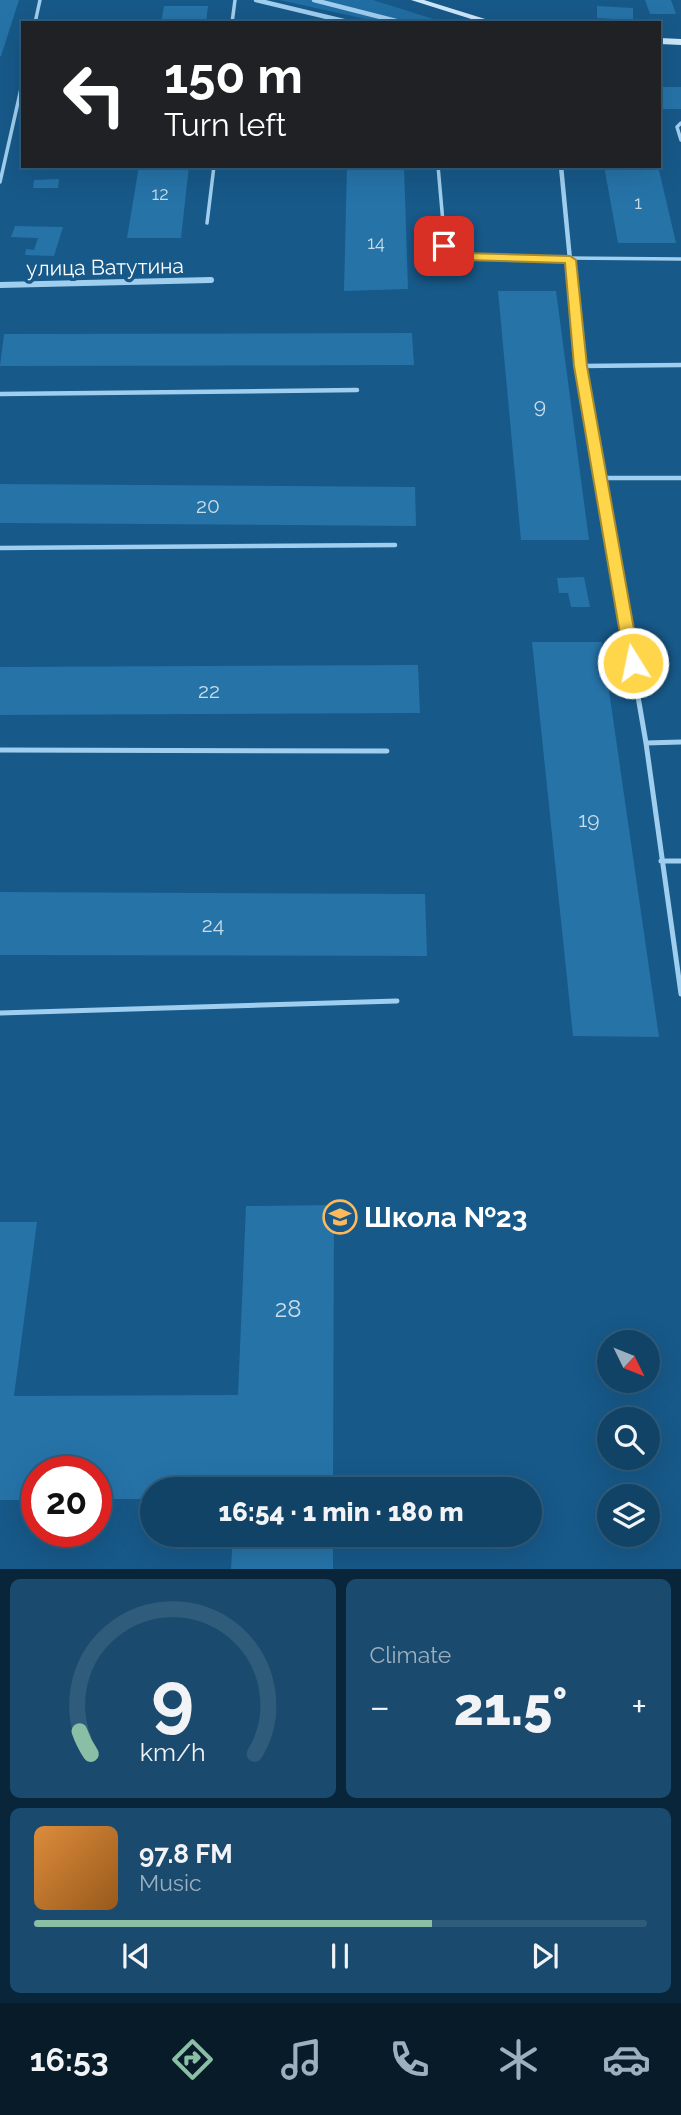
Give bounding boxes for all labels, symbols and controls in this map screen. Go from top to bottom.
text: 150 m [164,47,303,104]
icon: left [49,49,140,140]
text: Turn left [164,106,286,143]
house number: 12 [151,183,169,204]
house number: 1 [634,192,642,213]
pin [414,216,474,276]
icon: arrive [425,227,463,265]
house number: 14 [367,232,385,253]
street label: улица Ватутина [26,253,184,281]
house number: 9 [534,393,546,418]
house number: 20 [196,493,220,518]
position arrow [596,626,670,700]
house number: 22 [198,678,220,703]
house number: 19 [578,807,600,832]
house number: 24 [202,912,224,937]
school or university icon: Школа №23 [321,1198,359,1236]
place label: Школа №23 [364,1201,527,1234]
house number: 28 [275,1294,301,1323]
north arrow [597,1330,660,1393]
map controls [597,1330,660,1547]
button: search [597,1407,660,1470]
speed limit sign: 20 [21,1456,112,1547]
button: layers [597,1484,660,1547]
text: 16:54 · 1 min · 180 m [219,1497,463,1527]
text: Climate [370,1641,451,1668]
text: 9 [151,1657,194,1742]
text: 21.5° [454,1676,567,1737]
text: − [370,1684,390,1729]
text: + [631,1684,647,1729]
text: km/h [140,1737,206,1767]
text: 97.8 FM [139,1839,233,1869]
text: Music [139,1869,202,1896]
icon: previous [117,1937,155,1975]
icon: pause [321,1937,359,1975]
icon: next [526,1937,564,1975]
icon: directions [168,2035,217,2084]
icon: music [277,2035,326,2084]
icon: phone [385,2035,434,2084]
icon: climate [494,2035,543,2084]
icon: car [602,2035,651,2084]
text: 16:53 [30,2041,109,2078]

